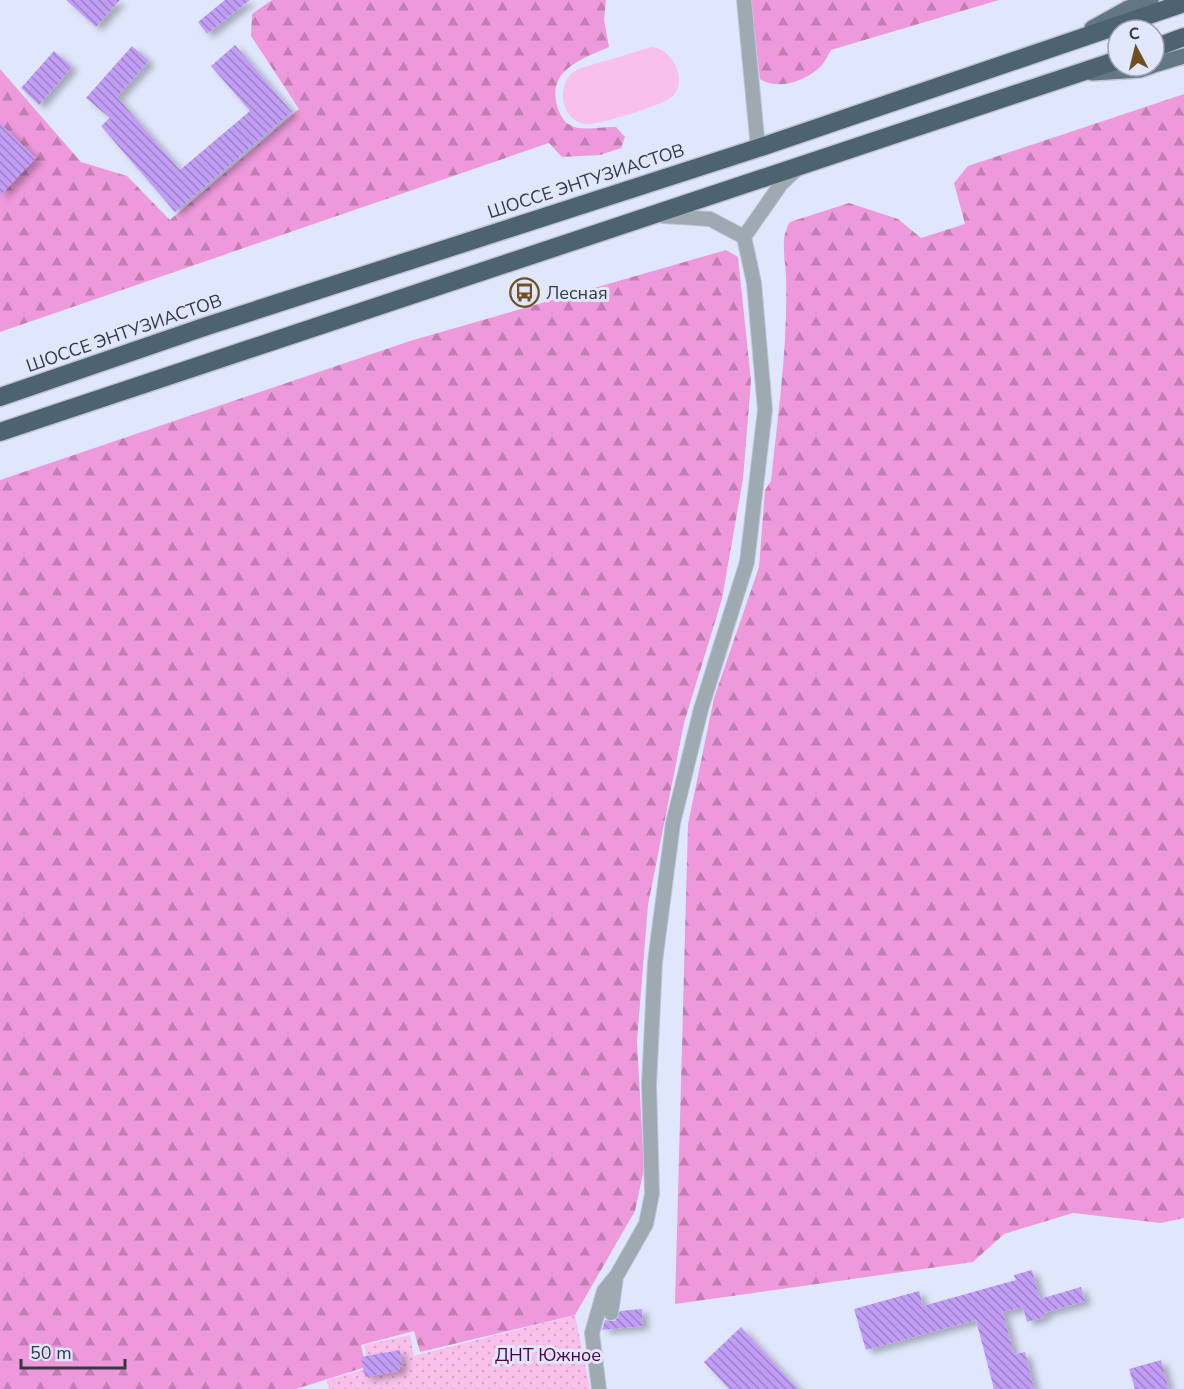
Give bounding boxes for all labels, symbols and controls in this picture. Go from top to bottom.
north arrow [1106,18,1166,78]
text: С [1128,23,1141,46]
street label: ШОССЕ ЭНТУЗИАСТОВ [484,138,688,224]
bus stop icon: Лесная [509,277,541,309]
place label: Лесная [546,281,608,305]
street label: ШОССЕ ЭНТУЗИАСТОВ [23,288,225,378]
scale bar [21,1332,124,1370]
text: 50 m [30,1341,72,1365]
park label: ДНТ Южное [495,1343,601,1367]

